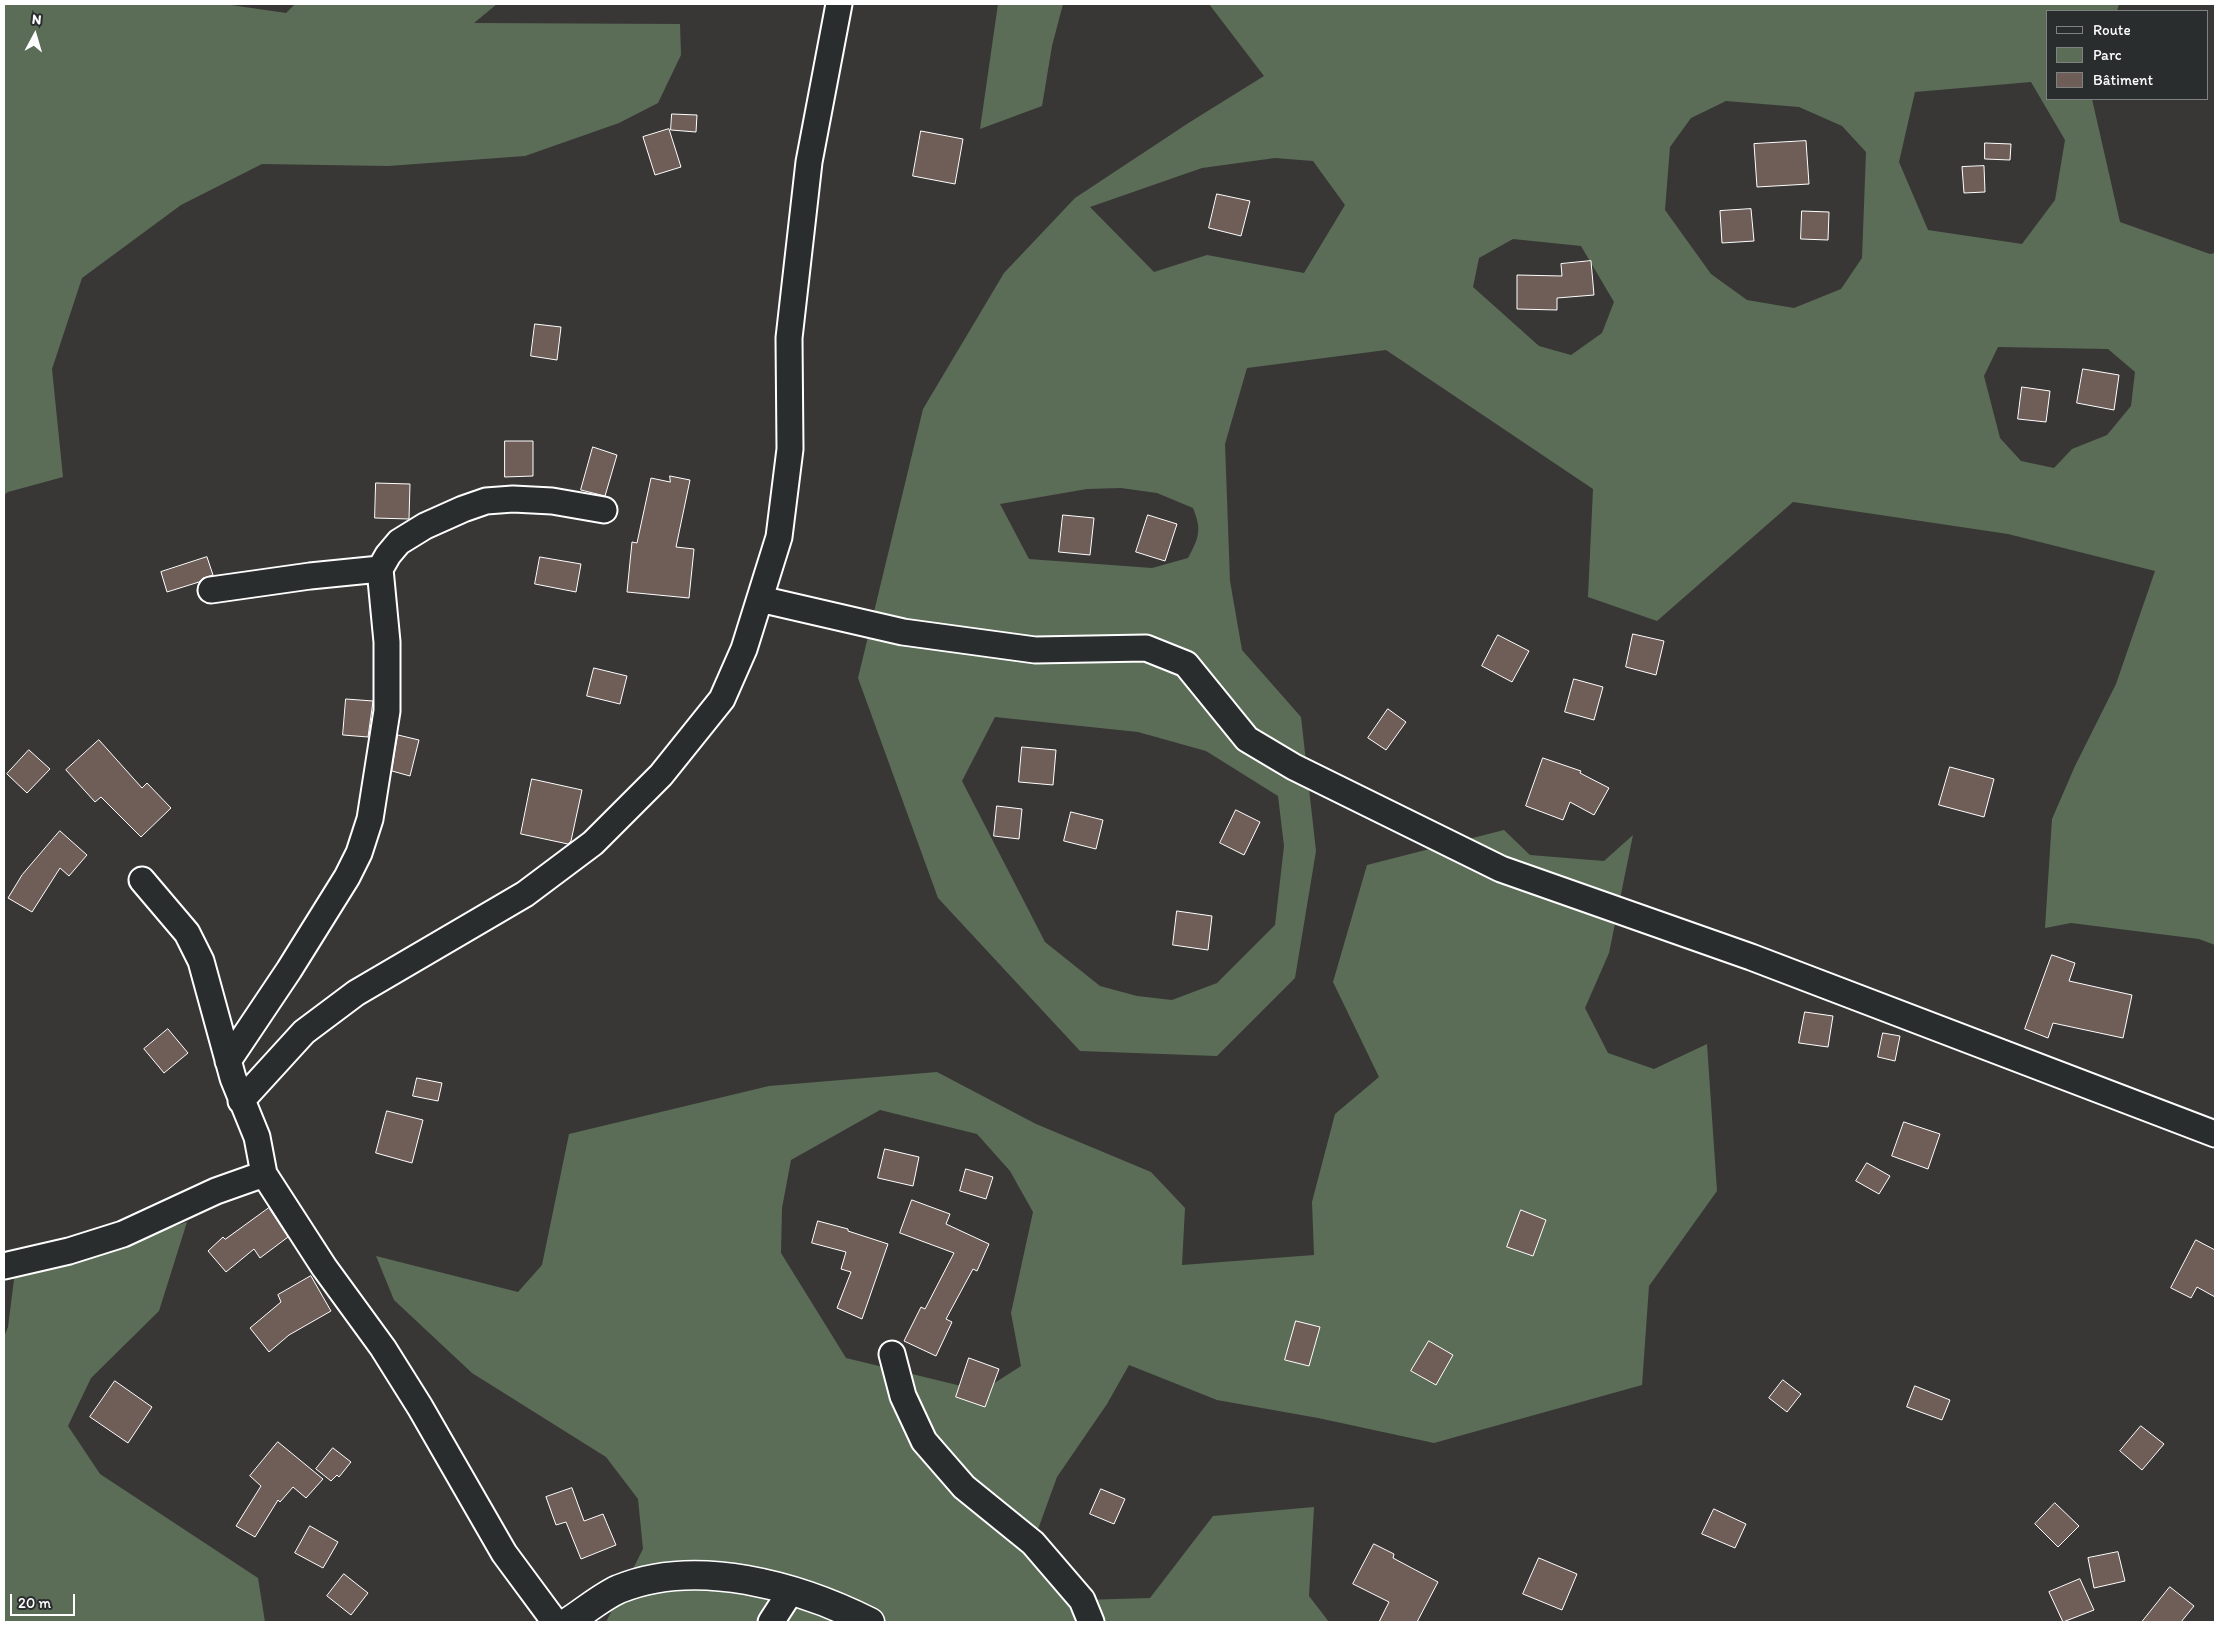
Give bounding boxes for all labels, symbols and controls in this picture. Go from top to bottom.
north arrow [10,10,60,60]
legend [2046,10,2209,100]
text: N [31,11,42,29]
text: Route [2093,21,2131,39]
text: Parc [2093,46,2122,64]
text: Bâtiment [2093,71,2153,89]
scale bar [12,1584,78,1616]
text: 20 m [18,1594,51,1612]

